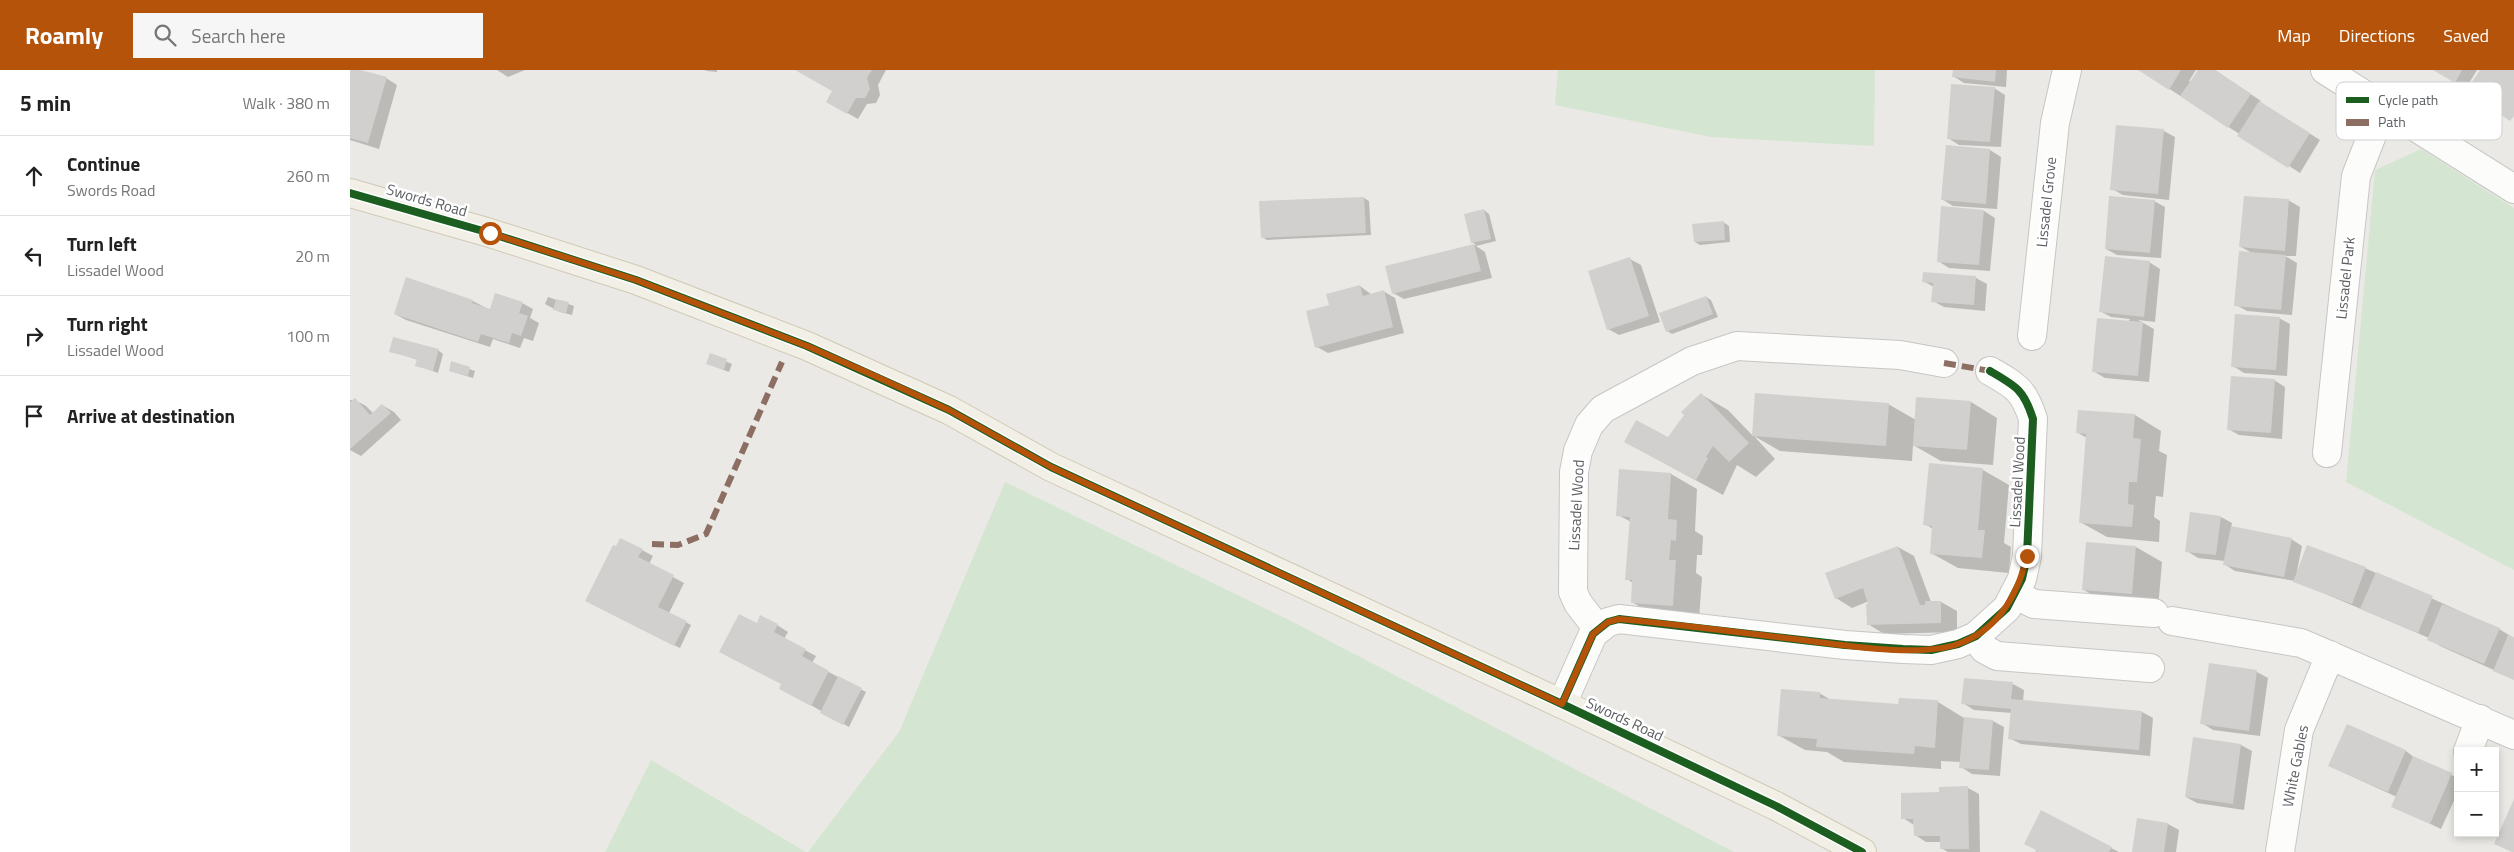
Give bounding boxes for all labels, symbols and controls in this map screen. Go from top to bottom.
search box [133,13,483,58]
text: Roamly [25,17,103,53]
icon: search [151,21,179,49]
text: Search here [191,21,286,50]
text: Map [2277,22,2311,49]
text: Directions [2339,22,2415,49]
text: Saved [2443,22,2489,49]
legend [2336,82,2502,140]
text: 5 min [20,87,71,119]
text: Cycle path [2378,89,2438,110]
text: Walk · 380 m [242,91,330,115]
text: Path [2378,111,2406,132]
text: Continue [67,149,140,178]
street label: Lissadel Grove [2030,156,2062,248]
icon: ahead [20,162,48,190]
text: 260 m [286,164,330,188]
text: Swords Road [67,178,155,202]
street label: Swords Road [384,178,470,222]
route start [479,222,502,245]
text: Turn left [67,229,137,258]
street label: Lissadel Park [2329,236,2361,320]
icon: left [20,242,48,270]
text: 20 m [295,244,330,268]
text: Lissadel Wood [67,258,164,282]
text: Turn right [67,309,148,338]
icon: right [20,322,48,350]
text: 100 m [286,324,330,348]
text: Lissadel Wood [67,338,164,362]
text: Arrive at destination [67,401,235,430]
icon: arrive [20,402,48,430]
street label: Lissadel Wood [2003,436,2031,528]
street label: Lissadel Wood [1562,459,1590,551]
route end [2016,545,2039,568]
street label: Swords Road [1583,691,1667,747]
street label: White Gables [2276,723,2314,809]
map controls [2454,747,2499,837]
button: + [2454,747,2499,792]
button: − [2454,792,2499,837]

